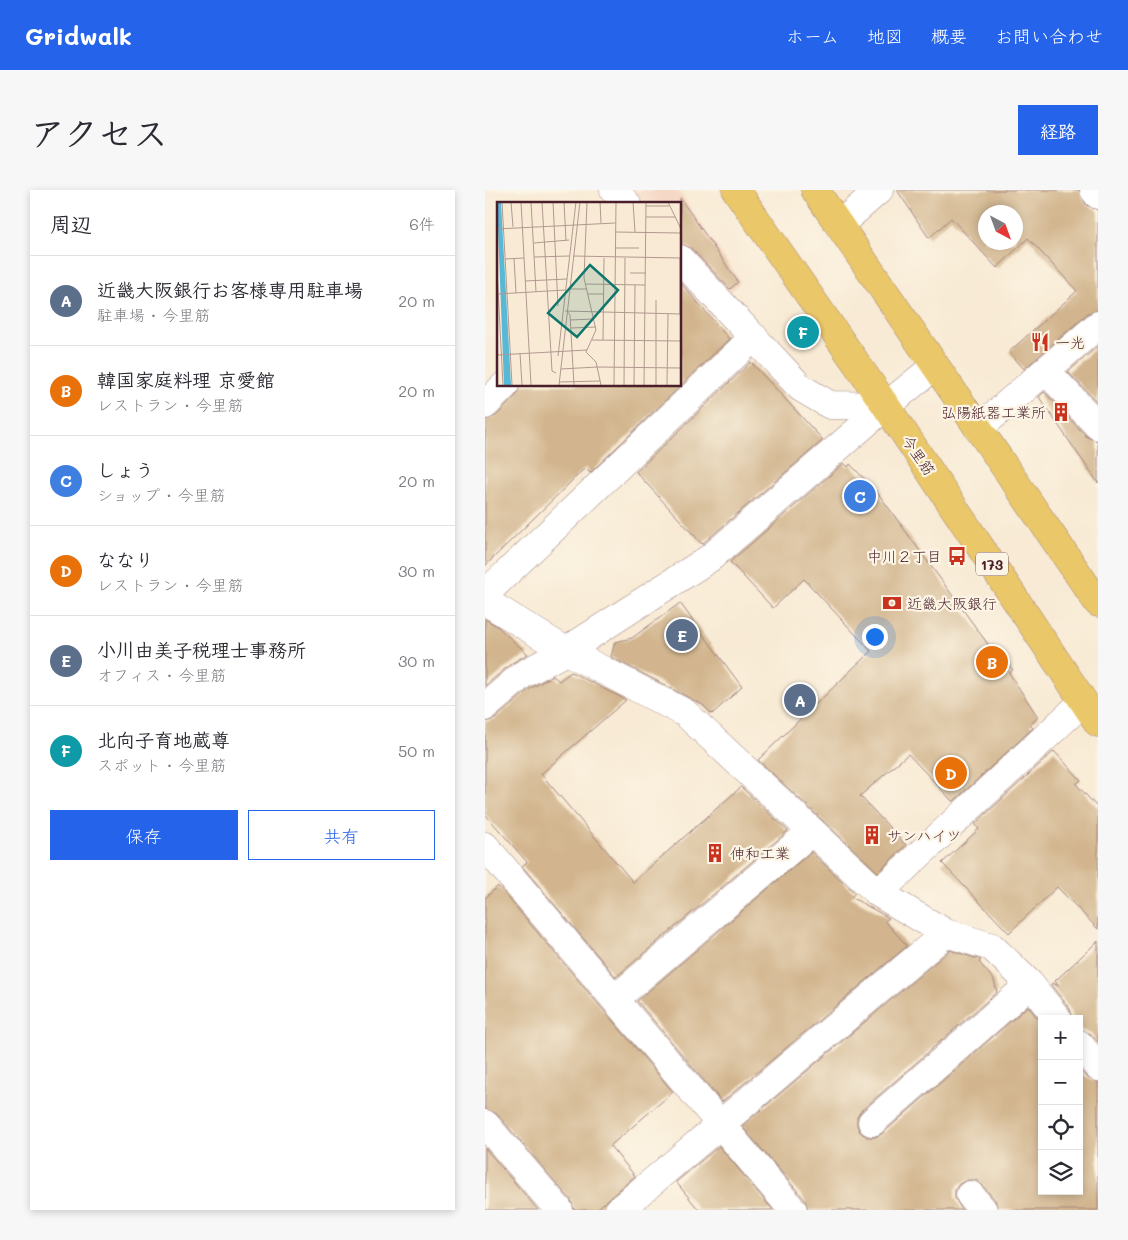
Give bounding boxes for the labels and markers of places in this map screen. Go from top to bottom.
pin: F [787,313,819,351]
restaurant icon: 一光 [1029,331,1051,353]
place label: 一光 [1055,332,1085,352]
building icon: 弘陽紙器工業所 [1050,401,1072,423]
place label: 弘陽紙器工業所 [941,402,1046,422]
pin: C [844,477,876,515]
bus stop icon: 中川２丁目 [946,545,968,567]
place label: 中川２丁目 [867,546,942,566]
bank icon: 近畿大阪銀行 [881,592,903,614]
place label: 近畿大阪銀行 [907,593,997,613]
pin: E [666,616,698,654]
pin: B [976,643,1008,681]
pin: A [784,681,816,719]
pin: D [935,754,967,792]
building icon: サンハイツ [861,824,883,846]
place label: サンハイツ [887,825,961,845]
building icon: 伸和工業 [704,842,726,864]
place label: 伸和工業 [730,843,790,863]

